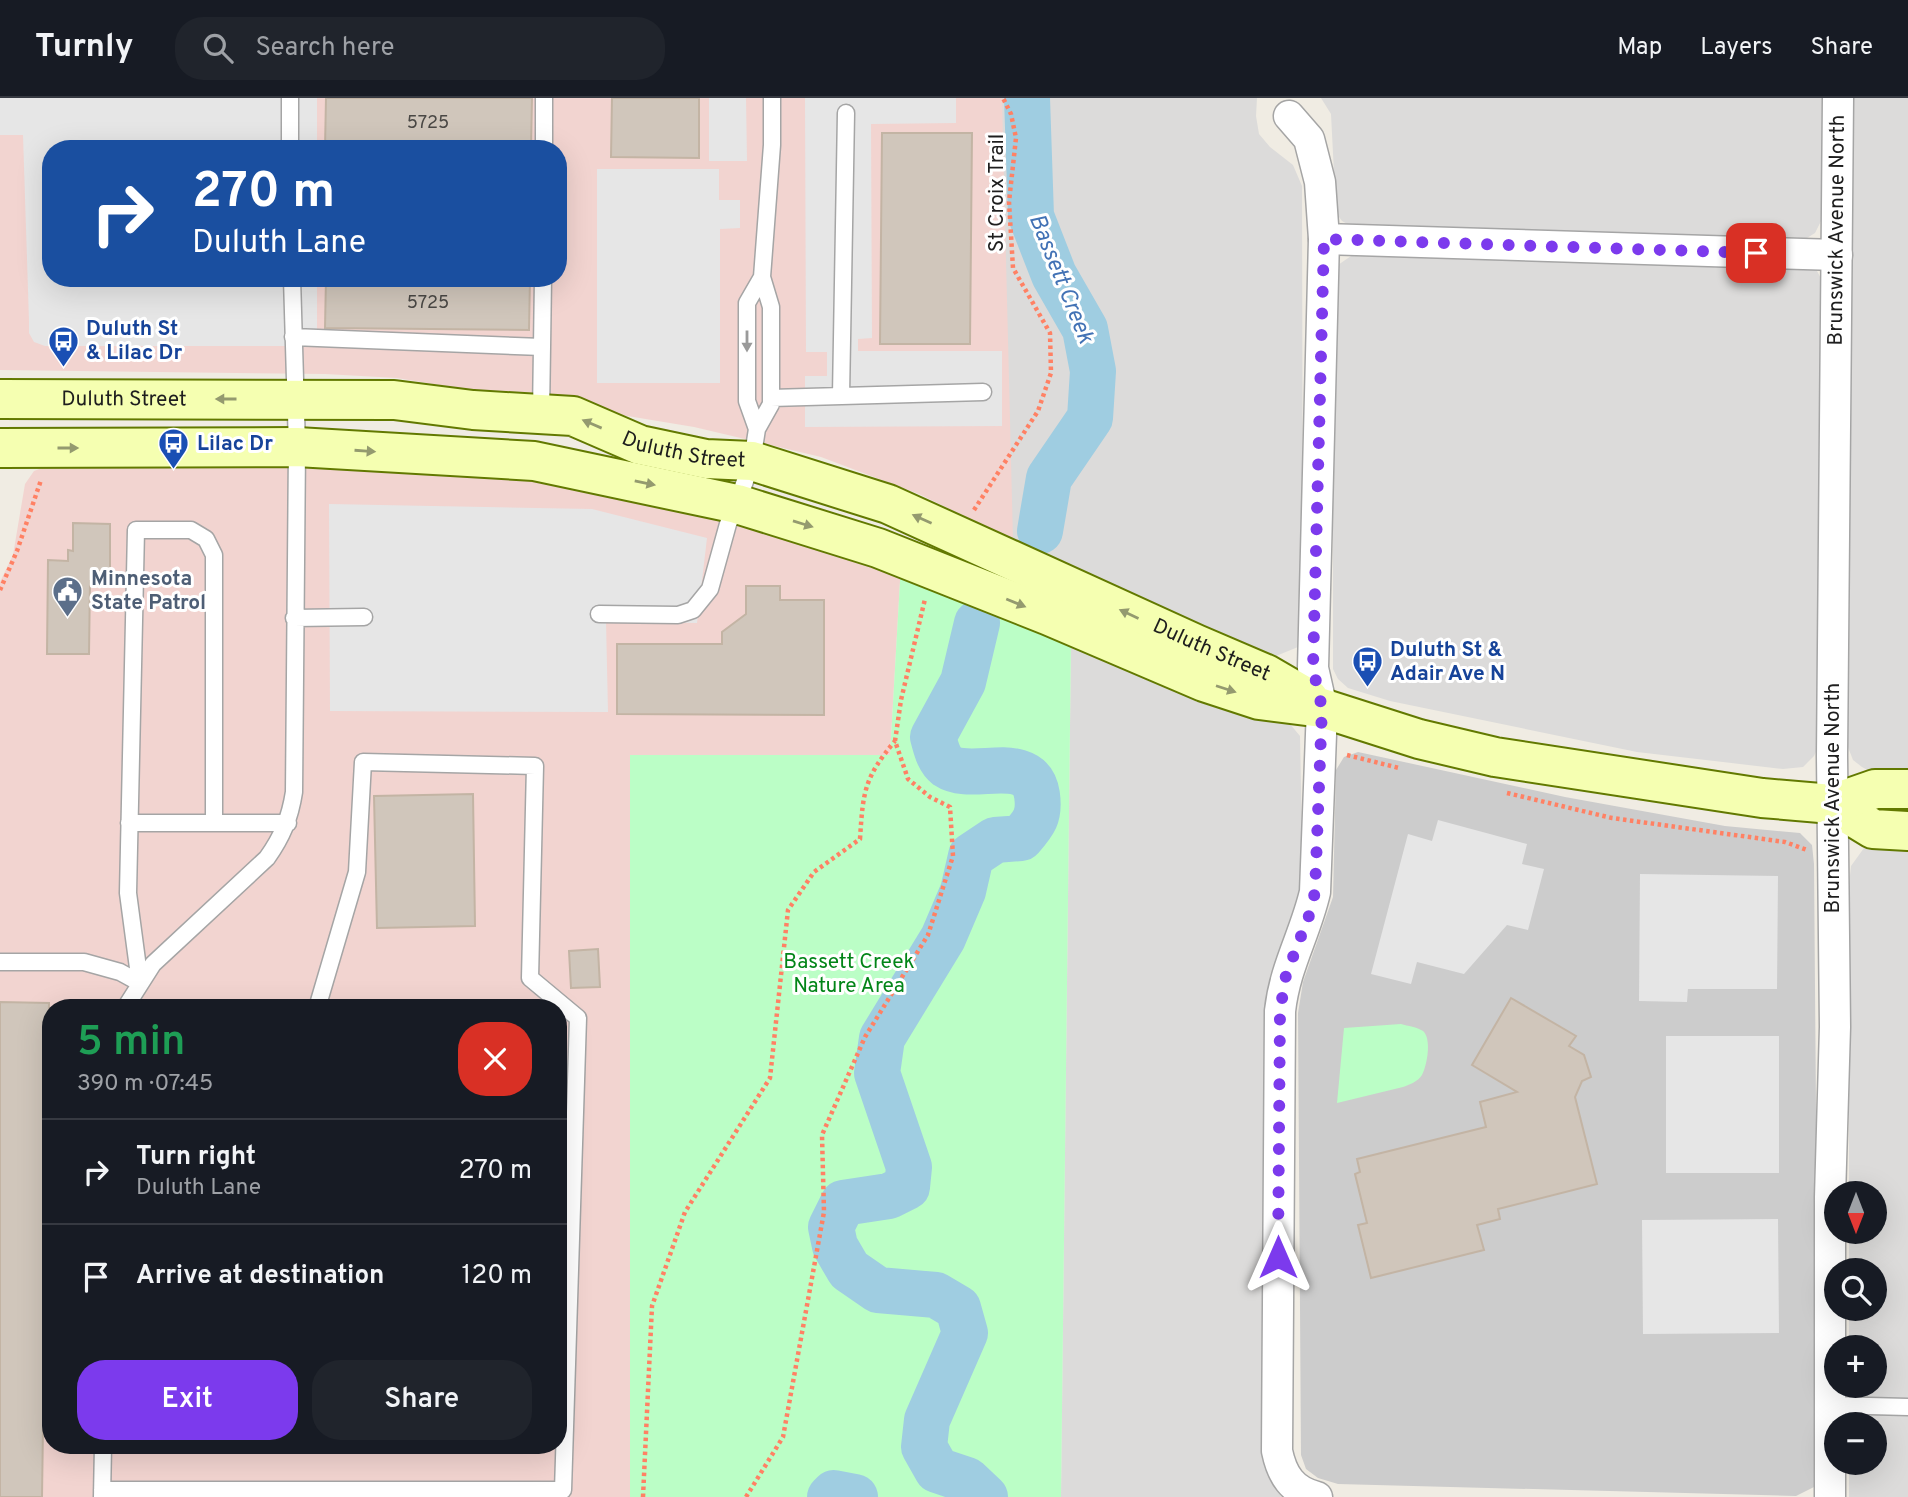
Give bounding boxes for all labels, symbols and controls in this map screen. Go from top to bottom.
search box [175,17,665,80]
text: Turnly [35,27,133,69]
icon: search [199,29,237,67]
text: Search here [255,32,394,65]
text: Map [1617,33,1662,63]
text: Layers [1700,33,1772,63]
text: Share [1810,33,1873,63]
house number: 5725 [407,112,449,135]
street label: Brunswick Avenue North [1822,115,1851,346]
street label: St Croix Trail [984,134,1011,252]
text: 270 m [192,163,335,225]
icon: right [77,168,168,259]
water label: Bassett Creek [1021,210,1099,348]
pin [1726,223,1786,283]
text: Duluth Lane [192,224,366,264]
icon: arrive [1737,234,1775,272]
house number: 5725 [407,292,449,315]
place label: Duluth St & Lilac Dr [86,316,182,367]
bus stop icon: Duluth St & Lilac Dr [46,324,80,368]
one-way arrow [741,331,753,353]
street label: Duluth Street [61,386,187,413]
one-way arrow [215,393,237,405]
one-way arrow [581,418,602,429]
street label: Duluth Street [618,425,746,474]
bus stop icon: Lilac Dr [157,427,191,471]
place label: Lilac Dr [197,431,273,458]
one-way arrow [57,442,79,454]
one-way arrow [354,446,376,457]
one-way arrow [634,478,656,489]
one-way arrow [912,513,933,524]
one-way arrow [792,519,813,529]
place label: Minnesota State Patrol [91,566,206,617]
public building icon: Minnesota State Patrol [51,574,85,618]
one-way arrow [1005,597,1026,608]
one-way arrow [1119,608,1139,620]
street label: Duluth Street [1148,613,1274,688]
place label: Duluth St & Adair Ave N [1390,637,1505,688]
bus stop icon: Duluth St & Adair Ave N [1350,645,1384,689]
street label: Brunswick Avenue North [1820,683,1847,913]
one-way arrow [1216,684,1237,695]
park label: Bassett Creek Nature Area [783,949,915,1000]
text: 5 min [77,1017,185,1070]
button: close [458,1022,532,1096]
text: 390 m · 07:45 [77,1070,213,1099]
text: Turn right [136,1141,256,1174]
icon: right [77,1153,115,1191]
text: 270 m [459,1155,532,1188]
text: Duluth Lane [136,1174,261,1203]
north arrow [1824,1181,1886,1244]
map controls [1824,1181,1887,1475]
position arrow [1241,1220,1315,1294]
icon: arrive [77,1258,115,1296]
button: search [1824,1258,1887,1321]
text: Arrive at destination [136,1260,384,1293]
text: 120 m [462,1260,532,1293]
button: + [1824,1335,1887,1398]
button: Exit [77,1360,298,1440]
button: Share [312,1360,532,1440]
button: − [1824,1412,1887,1475]

